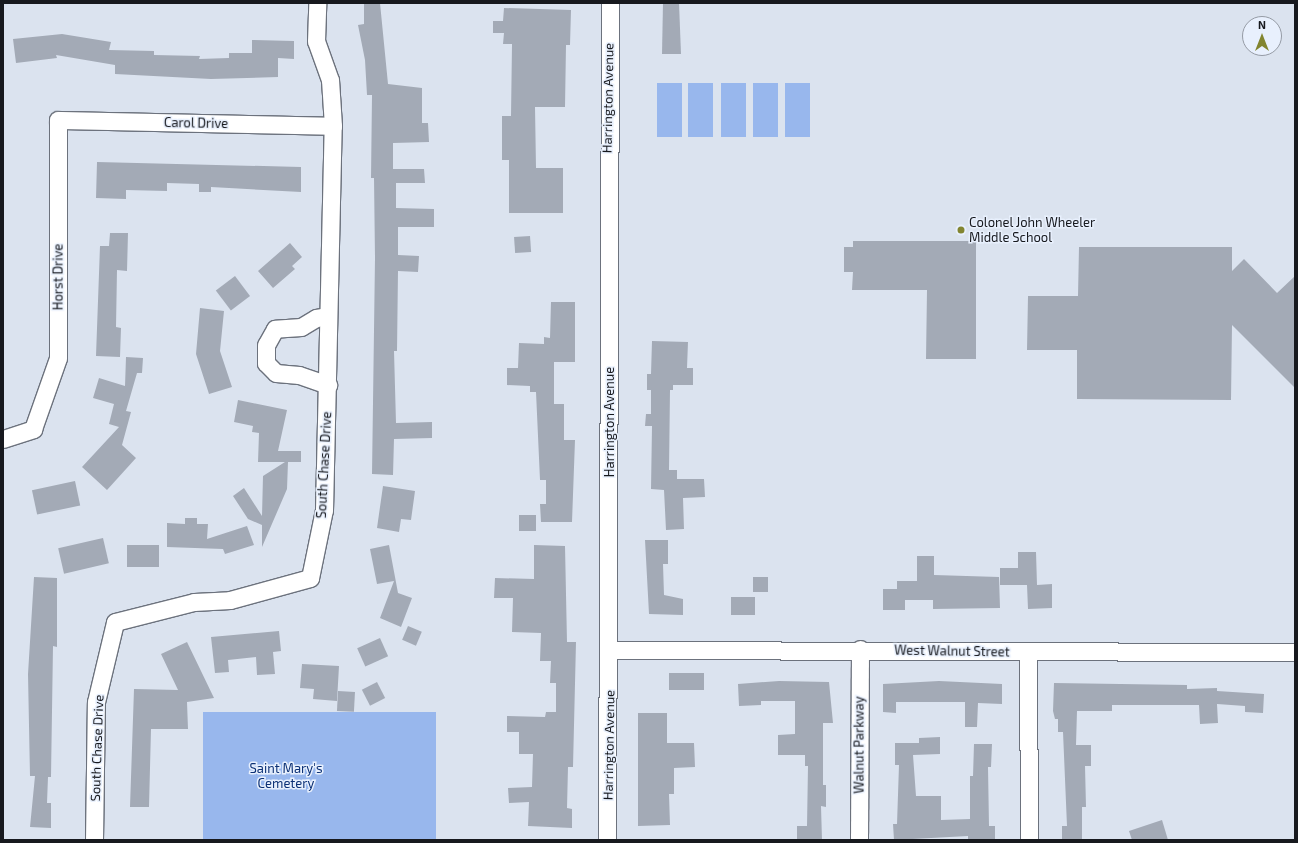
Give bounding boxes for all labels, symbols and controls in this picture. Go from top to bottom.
north arrow [1242,16,1282,56]
text: N [1258,18,1266,31]
street label: Harrington Avenue [599,43,617,153]
street label: Carol Drive [164,115,228,131]
place label: Colonel John Wheeler Middle School [969,215,1096,246]
marker: Colonel John Wheeler Middle School [956,225,966,235]
street label: Horst Drive [50,244,66,310]
street label: Harrington Avenue [601,367,617,477]
street label: South Chase Drive [313,411,335,519]
street label: West Walnut Street [894,642,1010,660]
street label: Harrington Avenue [600,690,618,800]
street label: South Chase Drive [87,694,107,802]
street label: Walnut Parkway [851,696,867,794]
park label: Saint Mary's Cemetery [249,761,323,792]

